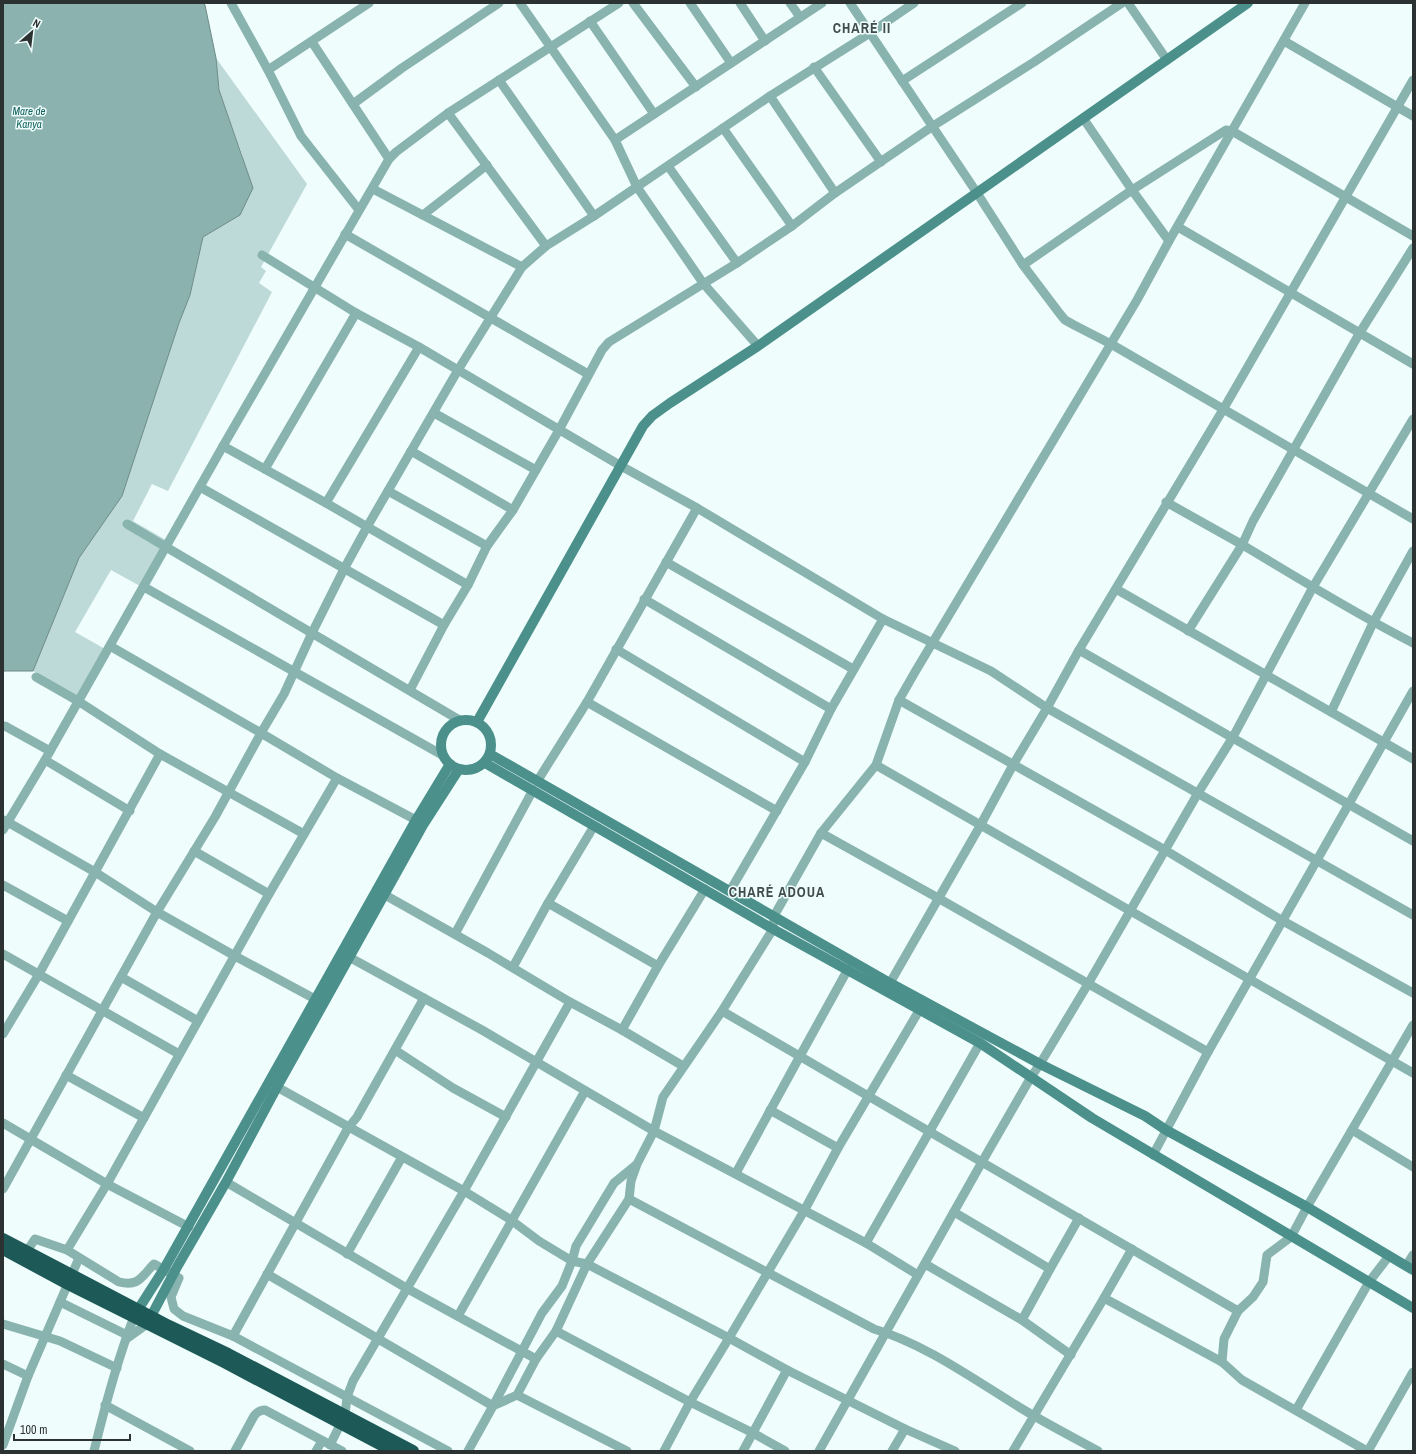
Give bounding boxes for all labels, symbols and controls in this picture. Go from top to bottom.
north arrow [12,12,52,52]
text: N [31,15,43,31]
district label: CHARÉ II [833,19,891,37]
water label: Mare de Kanya [12,104,46,131]
district label: CHARÉ ADOUA [729,883,825,901]
scale bar [14,1416,130,1442]
text: 100 m [20,1422,47,1438]

